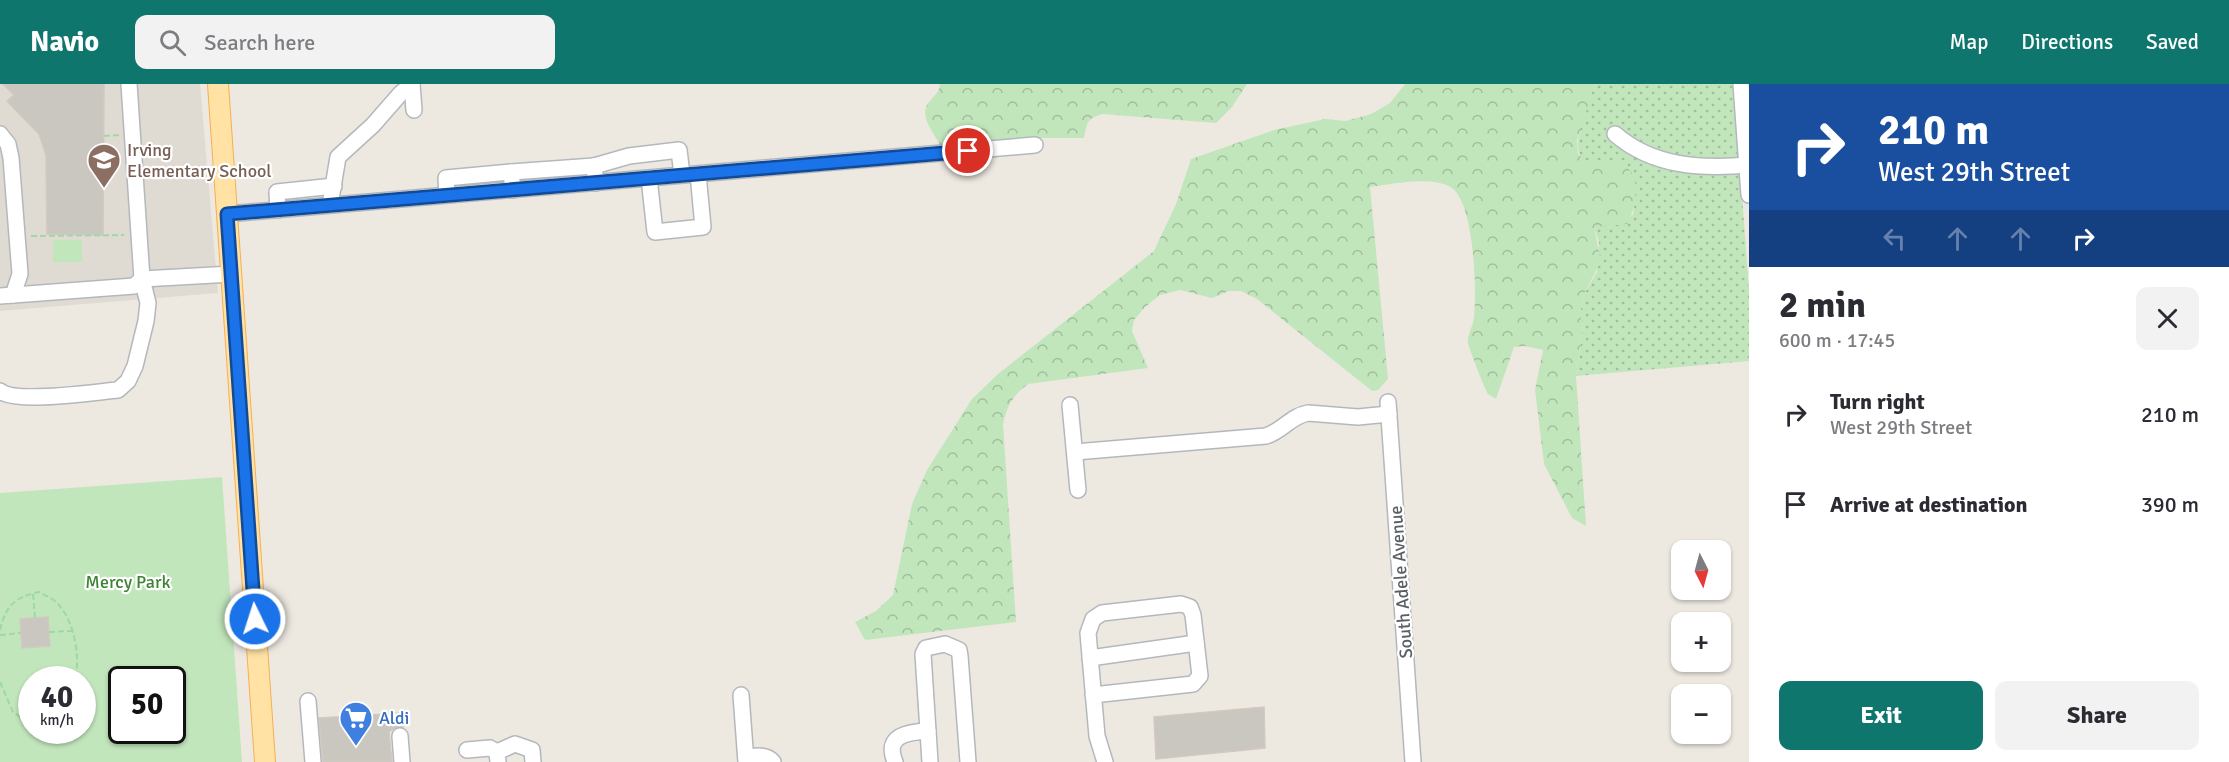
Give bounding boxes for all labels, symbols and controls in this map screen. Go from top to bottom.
search box [135,15,555,69]
text: Navio [30,25,99,59]
icon: search [156,26,189,59]
text: Search here [204,29,315,56]
text: Map [1950,29,1988,55]
text: Directions [2021,29,2113,55]
text: Saved [2146,29,2199,55]
text: 210 m [1878,105,1989,156]
icon: right [1779,108,1857,186]
pin [942,125,993,176]
icon: arrive [951,134,984,167]
place label: Irving Elementary School [127,139,272,182]
school or university icon: Irving Elementary School [86,142,122,189]
text: West 29th Street [1878,156,2070,189]
icon: left [1878,222,1911,255]
icon: ahead [1941,222,1974,255]
icon: ahead [2004,222,2037,255]
icon: right [2067,222,2100,255]
text: 2 min [1779,283,1866,328]
button: close [2136,287,2199,350]
text: 600 m · 17:45 [1779,328,1895,353]
text: Turn right [1830,388,1925,415]
icon: right [1779,398,1812,431]
text: 210 m [2141,401,2199,428]
text: West 29th Street [1830,415,1972,440]
icon: arrive [1779,488,1812,521]
text: Arrive at destination [1830,491,2027,518]
text: 390 m [2141,491,2199,518]
street label: South Adele Avenue [1385,505,1417,659]
north arrow [1671,540,1731,600]
map controls [1671,540,1731,744]
park label: Mercy Park [85,571,171,593]
position arrow [223,587,287,651]
button: + [1671,612,1731,672]
speed limit sign: 50 [108,666,186,744]
text: 40 [41,679,73,716]
button: Exit [1779,681,1983,750]
button: Share [1995,681,2199,750]
button: − [1671,684,1731,744]
supermarket icon: Aldi [338,700,374,747]
place label: Aldi [379,707,409,729]
text: km/h [40,711,74,729]

